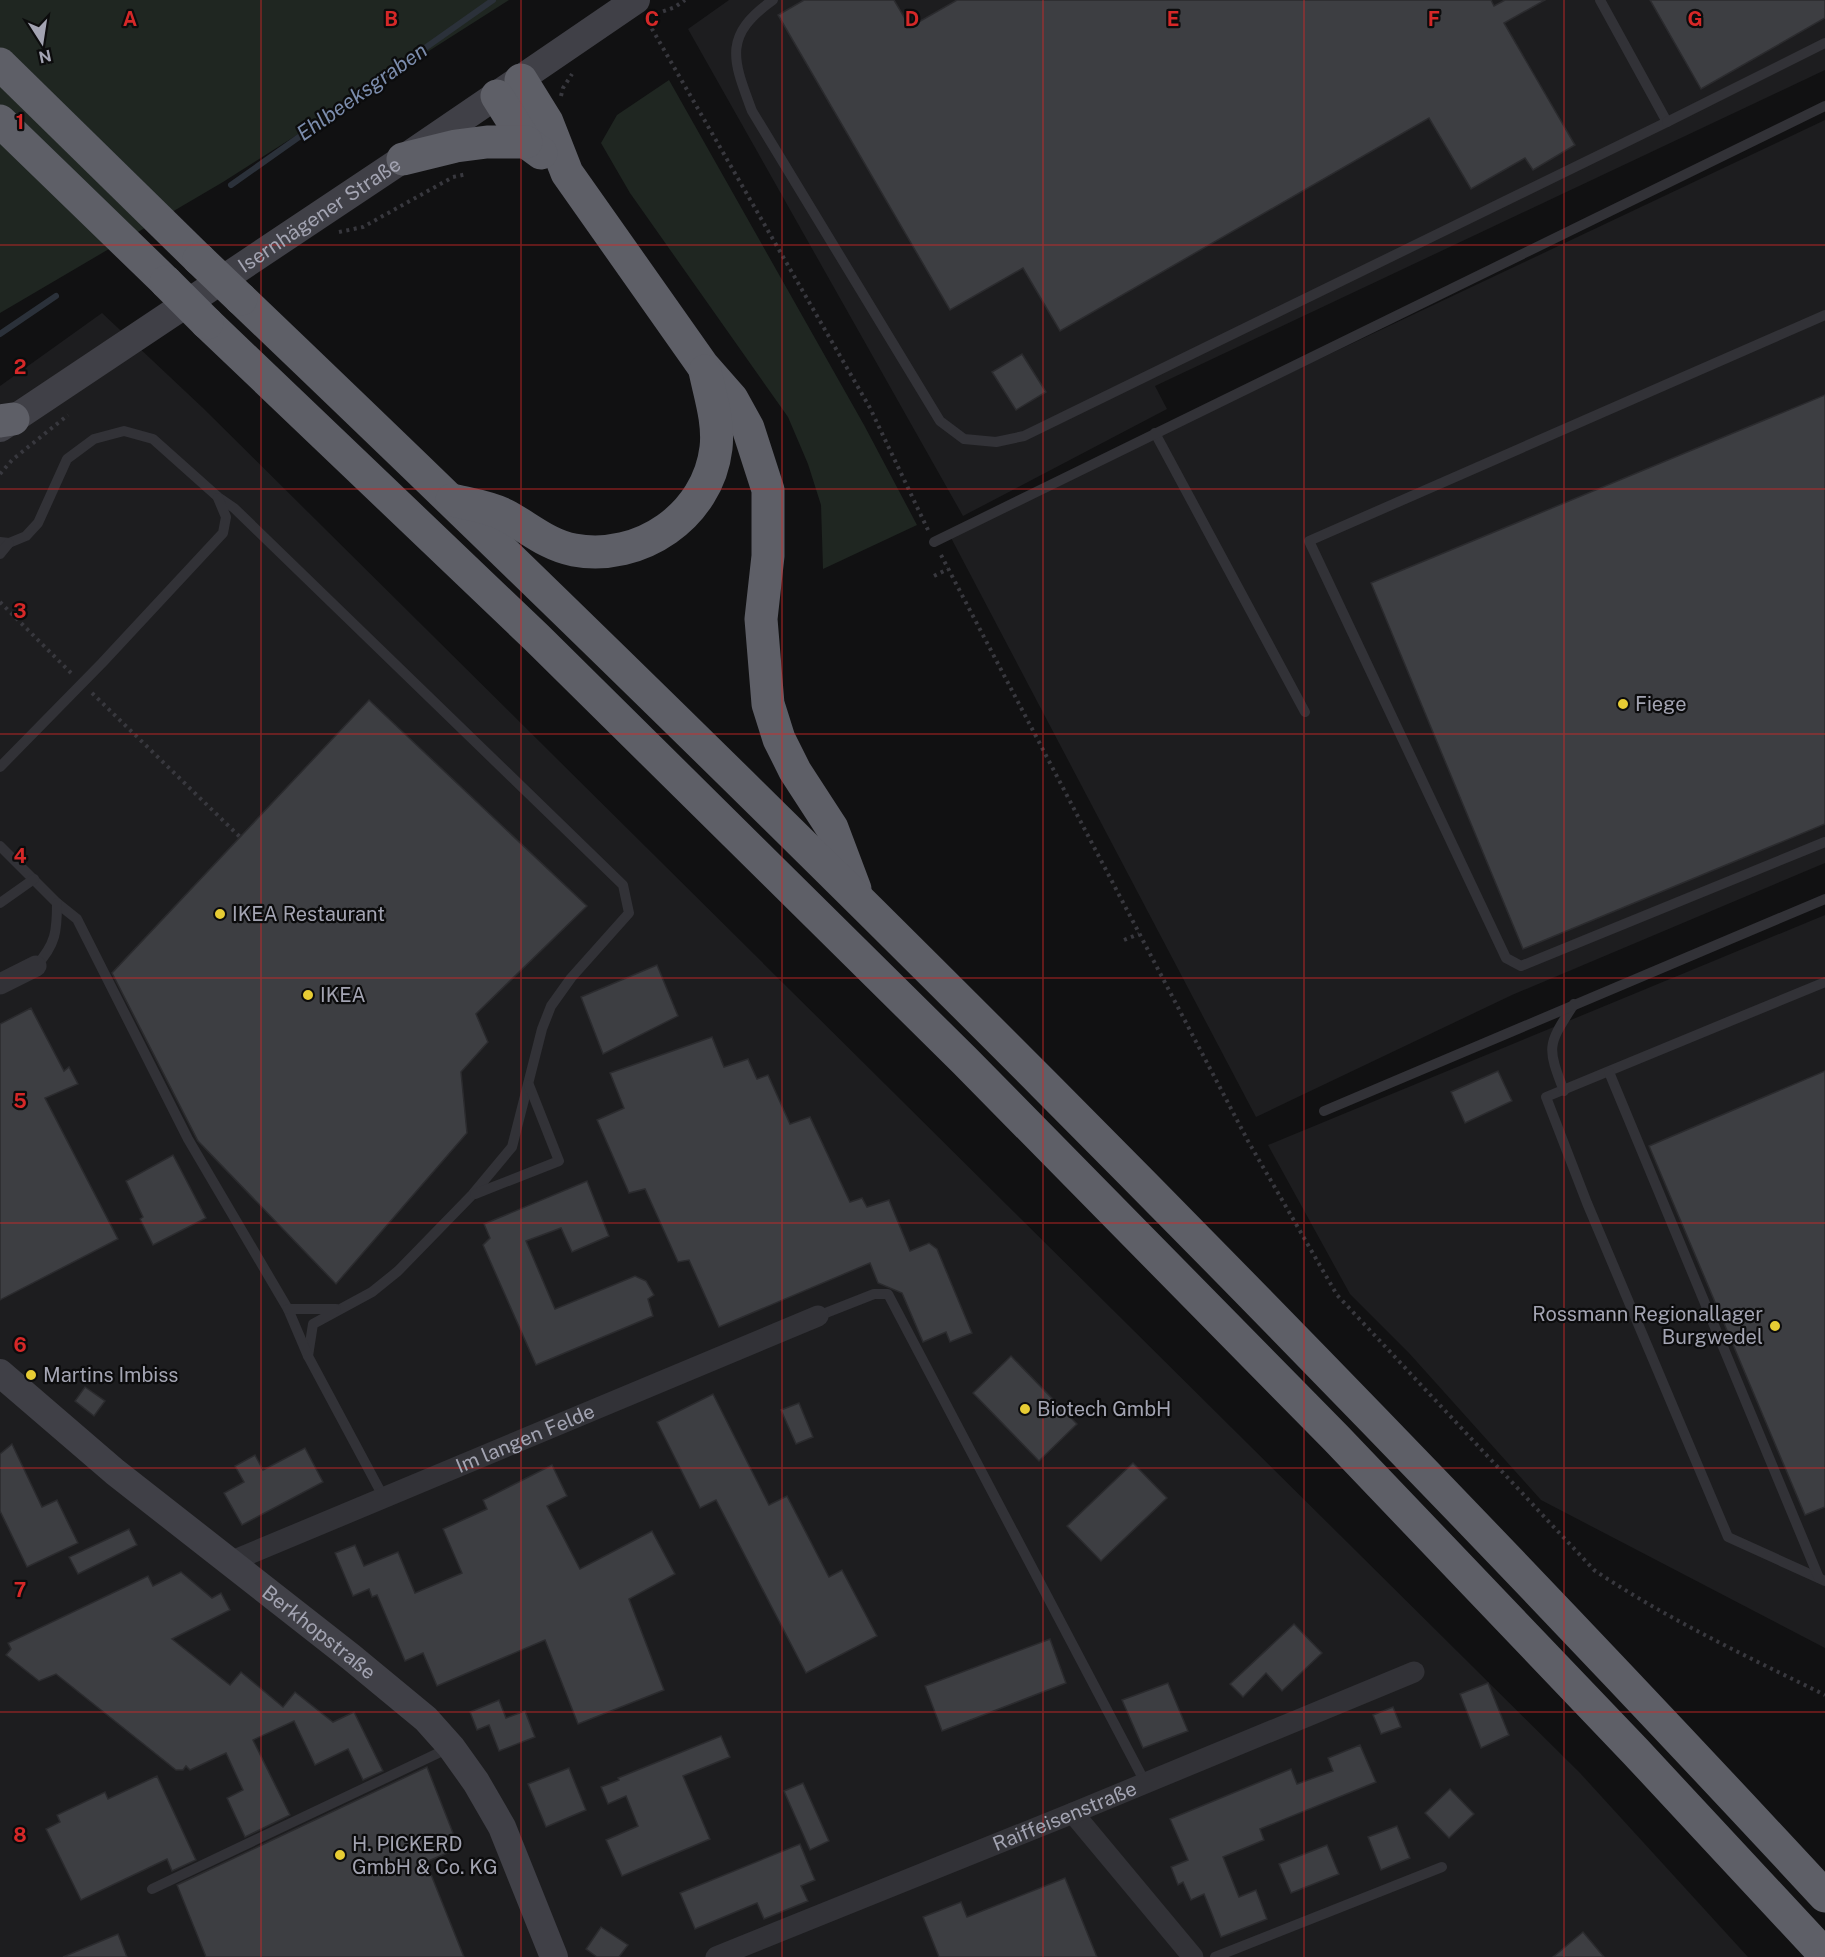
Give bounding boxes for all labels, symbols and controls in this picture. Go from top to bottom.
text: A [123,7,137,31]
text: B [384,7,398,31]
text: C [645,7,659,31]
text: D [905,7,919,31]
text: E [1167,7,1179,31]
text: F [1428,7,1440,31]
text: G [1687,7,1703,31]
north arrow [12,12,72,72]
water label: Ehlbeeksgraben [292,37,432,146]
text: N [37,46,53,67]
text: 1 [16,110,24,134]
street label: Isernhägener Straße [233,152,405,278]
text: 2 [14,355,26,379]
text: 3 [13,599,27,623]
place label: Fiege [1635,692,1687,716]
marker: Fiege [1616,697,1630,711]
text: 4 [13,844,27,868]
place label: IKEA Restaurant [232,902,385,926]
marker: IKEA Restaurant [213,907,227,921]
place label: IKEA [320,983,366,1007]
marker: IKEA [301,988,315,1002]
text: 5 [13,1089,27,1113]
place label: Rossmann Regionallager Burgwedel [1532,1302,1763,1349]
marker: Rossmann Regionallager Burgwedel [1768,1319,1782,1333]
text: 6 [13,1333,27,1357]
place label: Martins Imbiss [43,1363,179,1387]
marker: Martins Imbiss [24,1368,38,1382]
place label: Biotech GmbH [1037,1397,1171,1421]
street label: Im langen Felde [452,1399,598,1478]
marker: Biotech GmbH [1018,1402,1032,1416]
text: 7 [14,1578,26,1602]
street label: Berkhopstraße [257,1580,381,1684]
street label: Raiffeisenstraße [989,1776,1140,1856]
text: 8 [13,1823,27,1847]
place label: H. PICKERD GmbH & Co. KG [352,1832,498,1879]
marker: H. PICKERD GmbH & Co. KG [333,1848,347,1862]

